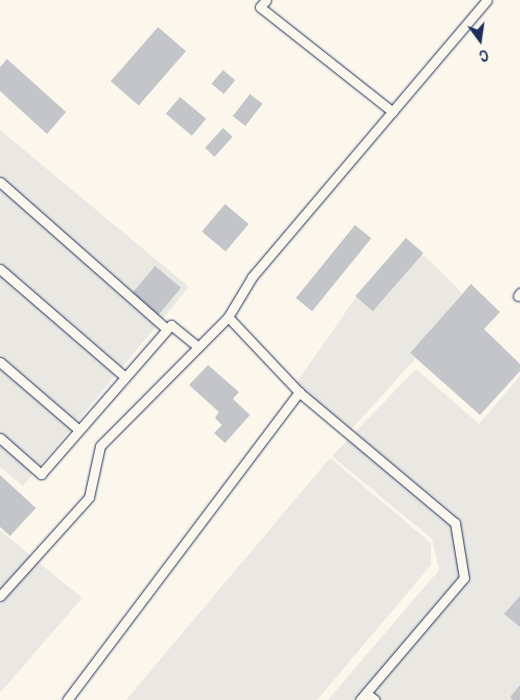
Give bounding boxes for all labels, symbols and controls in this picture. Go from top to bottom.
north arrow [455,15,505,65]
text: С [478,46,490,64]

